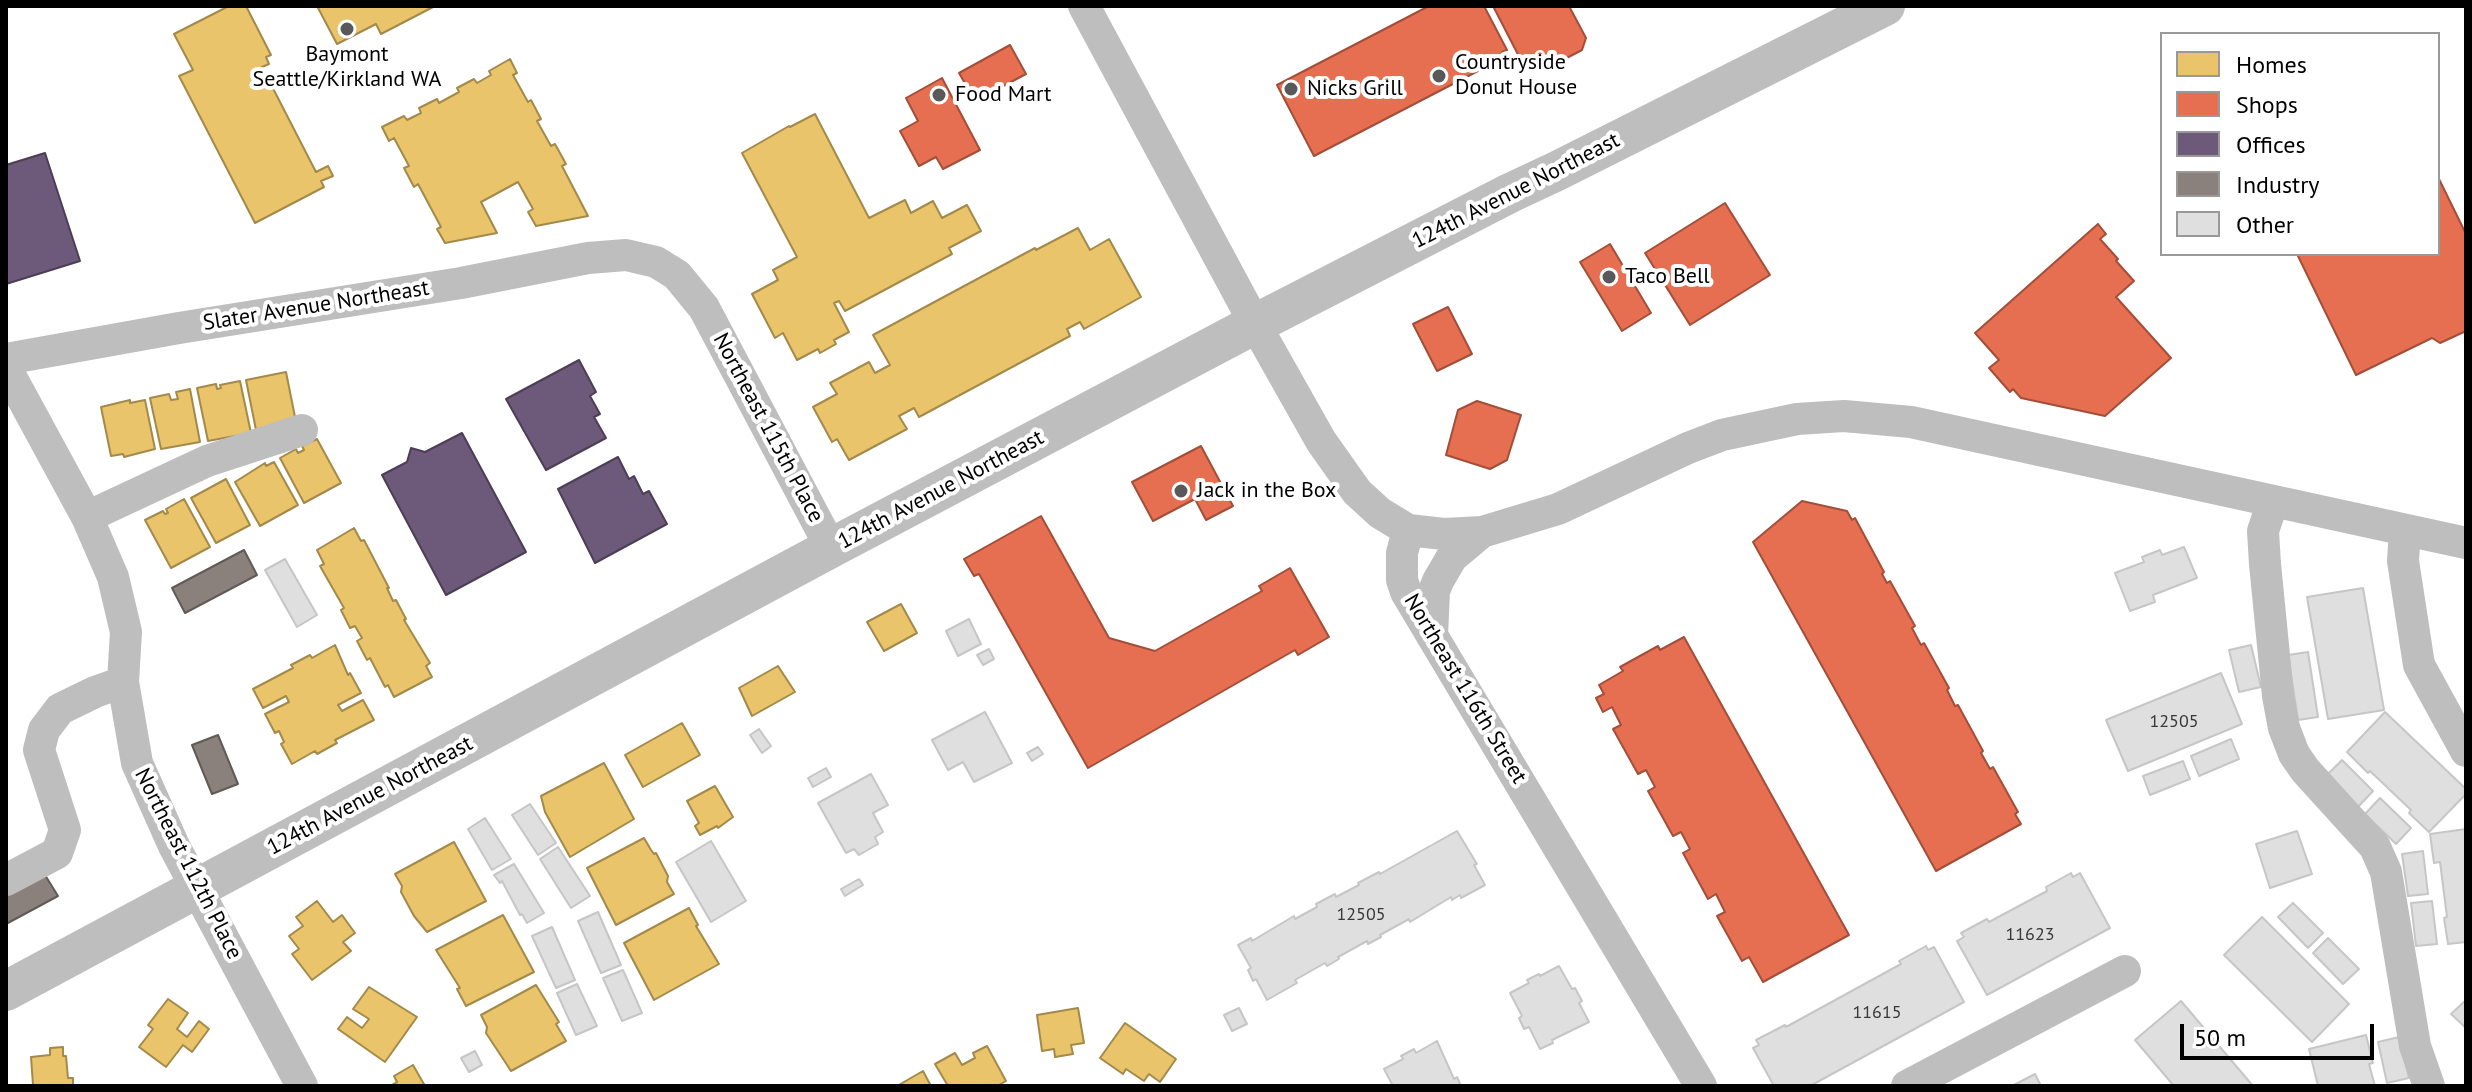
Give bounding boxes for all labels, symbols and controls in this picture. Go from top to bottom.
marker: Baymont Seattle/Kirkland WA [338,20,356,38]
legend [2160,32,2440,256]
place label: Baymont Seattle/Kirkland WA [253,42,441,94]
text: Homes [2236,49,2307,80]
place label: Countryside Donut House [1455,50,1577,102]
marker: Countryside Donut House [1430,67,1448,85]
place label: Nicks Grill [1307,76,1403,102]
marker: Nicks Grill [1282,80,1300,98]
place label: Food Mart [955,82,1052,108]
marker: Food Mart [930,86,948,104]
text: Shops [2236,89,2298,120]
street label: 124th Avenue Northeast [1408,127,1624,255]
text: Offices [2236,129,2306,160]
text: Industry [2236,169,2320,200]
text: Other [2236,209,2294,240]
place label: Taco Bell [1625,264,1710,290]
marker: Taco Bell [1600,268,1618,286]
street label: Slater Avenue Northeast [201,275,431,337]
street label: Northeast 115th Place [707,329,829,527]
street label: 124th Avenue Northeast [834,425,1048,555]
place label: Jack in the Box [1197,478,1336,504]
marker: Jack in the Box [1172,482,1190,500]
street label: Northeast 116th Street [1398,589,1532,789]
house number: 12505 [2149,711,2199,733]
street label: 124th Avenue Northeast [263,731,477,861]
street label: Northeast 112th Place [128,764,248,964]
house number: 12505 [1336,904,1386,926]
house number: 11623 [2005,924,2055,946]
house number: 11615 [1852,1002,1902,1024]
scale bar [2184,1008,2378,1058]
text: 50 m [2194,1022,2246,1053]

